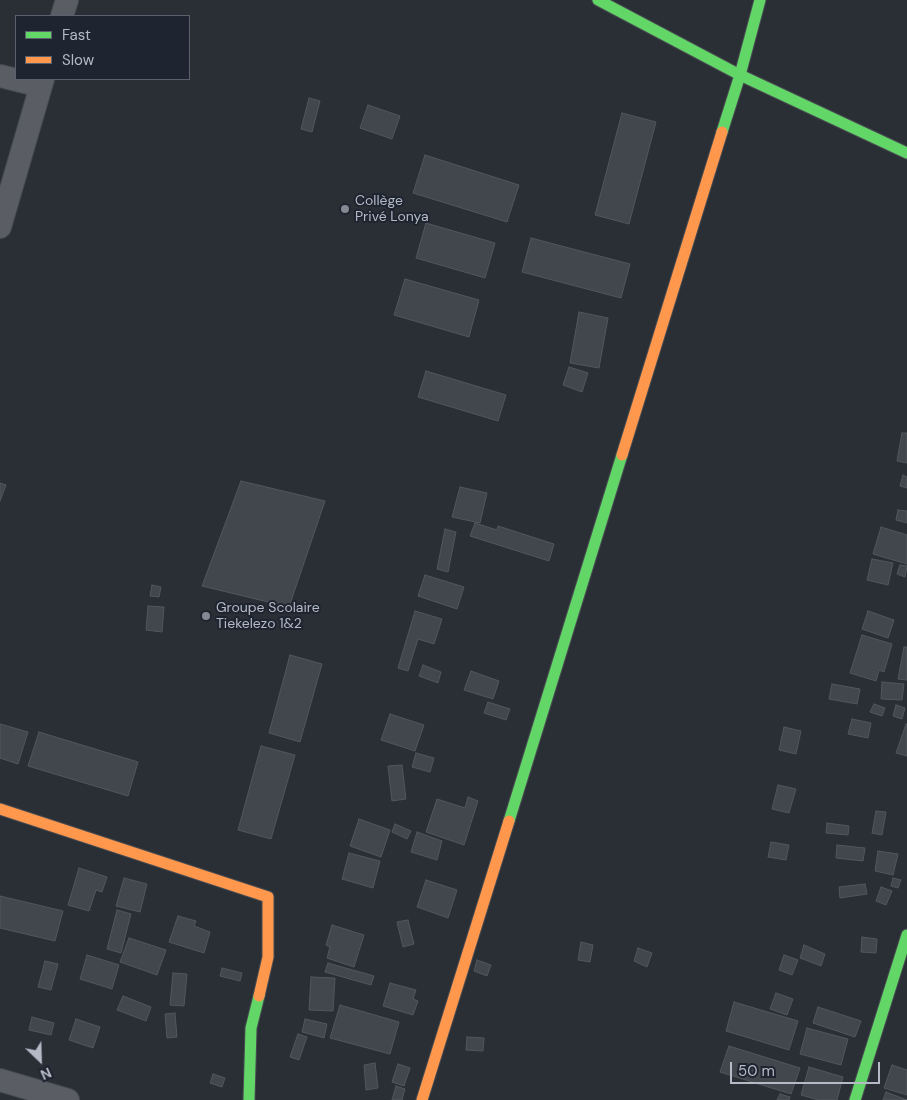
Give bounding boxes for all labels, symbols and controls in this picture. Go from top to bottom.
legend [15,15,190,80]
text: Fast [62,25,91,45]
text: Slow [62,50,94,70]
place label: Collège Privé Lonya [355,193,429,226]
marker: Collège Privé Lonya [339,203,351,215]
place label: Groupe Scolaire Tiekelezo 1&2 [216,600,320,632]
marker: Groupe Scolaire Tiekelezo 1&2 [200,610,212,622]
north arrow [15,1035,65,1085]
scale bar [732,1052,882,1084]
text: 50 m [738,1061,775,1081]
text: N [38,1063,54,1084]

